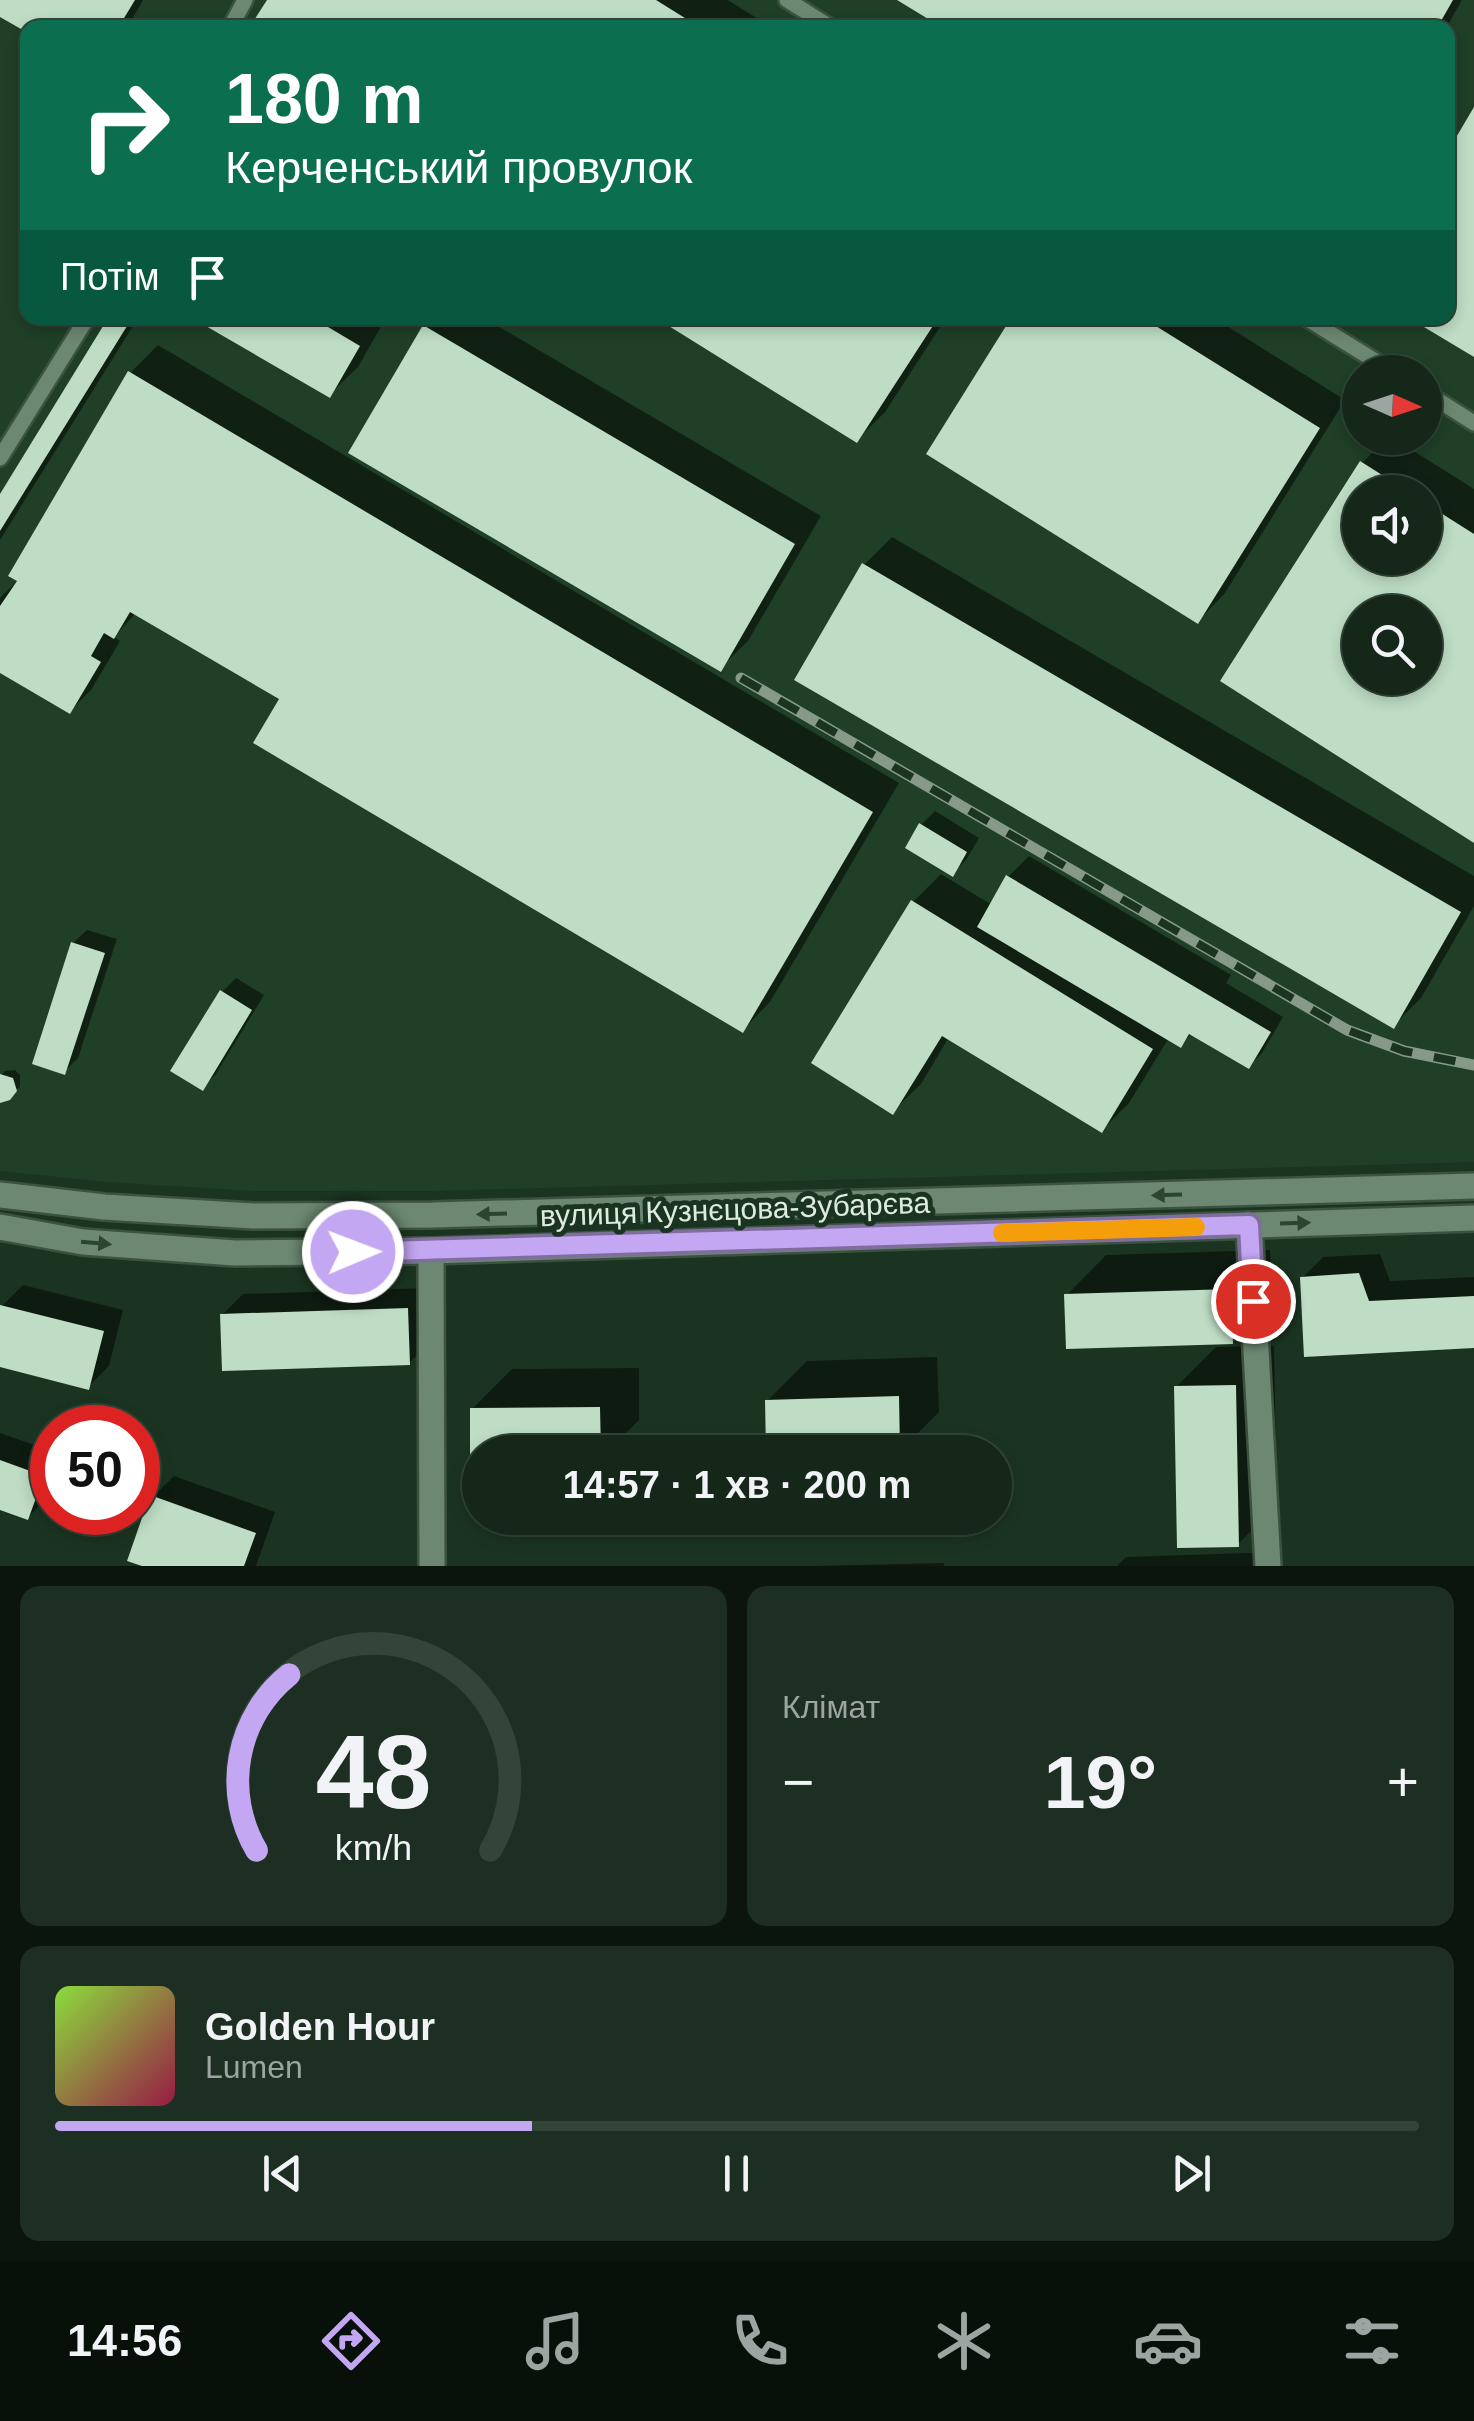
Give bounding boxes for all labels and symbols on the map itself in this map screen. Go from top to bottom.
north arrow [1342,355,1442,455]
street label: вулиця Кузнєцова-Зубарєва [539,1186,931,1232]
one-way arrow [1150,1188,1182,1204]
position arrow [301,1200,405,1304]
one-way arrow [475,1206,507,1222]
one-way arrow [1280,1215,1312,1231]
one-way arrow [81,1235,112,1251]
pin [1211,1259,1296,1344]
speed limit sign: 50 [30,1405,160,1535]

